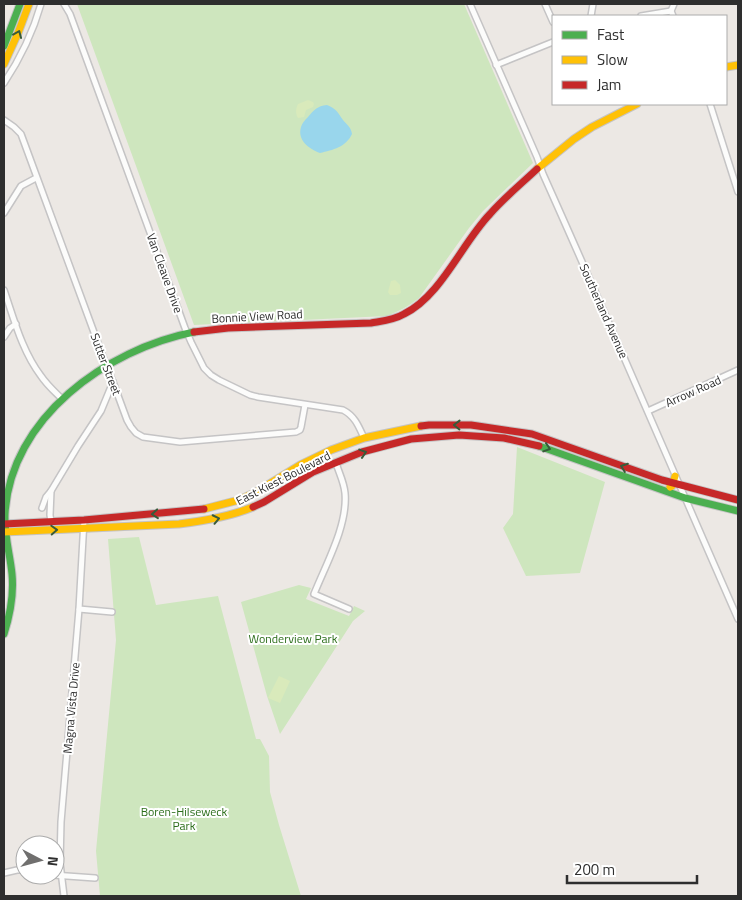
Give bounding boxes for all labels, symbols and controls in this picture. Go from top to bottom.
legend [552,15,727,105]
text: Fast [597,23,625,46]
one-way arrow [11,30,22,39]
text: Slow [597,48,628,71]
text: Jam [597,73,621,96]
street label: Van Cleave Drive [142,230,188,316]
street label: Southerland Avenue [575,261,633,361]
street label: Bonnie View Road [211,304,303,328]
street label: Sutter Street [85,330,127,399]
street label: Arrow Road [662,370,724,412]
one-way arrow [453,420,461,430]
one-way arrow [542,443,550,453]
street label: East Kiest Boulevard [232,446,334,510]
one-way arrow [359,448,367,458]
one-way arrow [621,463,629,473]
one-way arrow [151,508,159,519]
one-way arrow [212,514,221,525]
one-way arrow [50,524,58,535]
park label: Wonderview Park [249,629,338,648]
street label: Magna Vista Drive [58,662,84,754]
park label: Boren-Hilseweck Park [141,802,228,835]
north arrow [15,835,65,885]
scale bar [567,852,697,884]
text: N [42,855,64,867]
text: 200 m [574,858,615,881]

